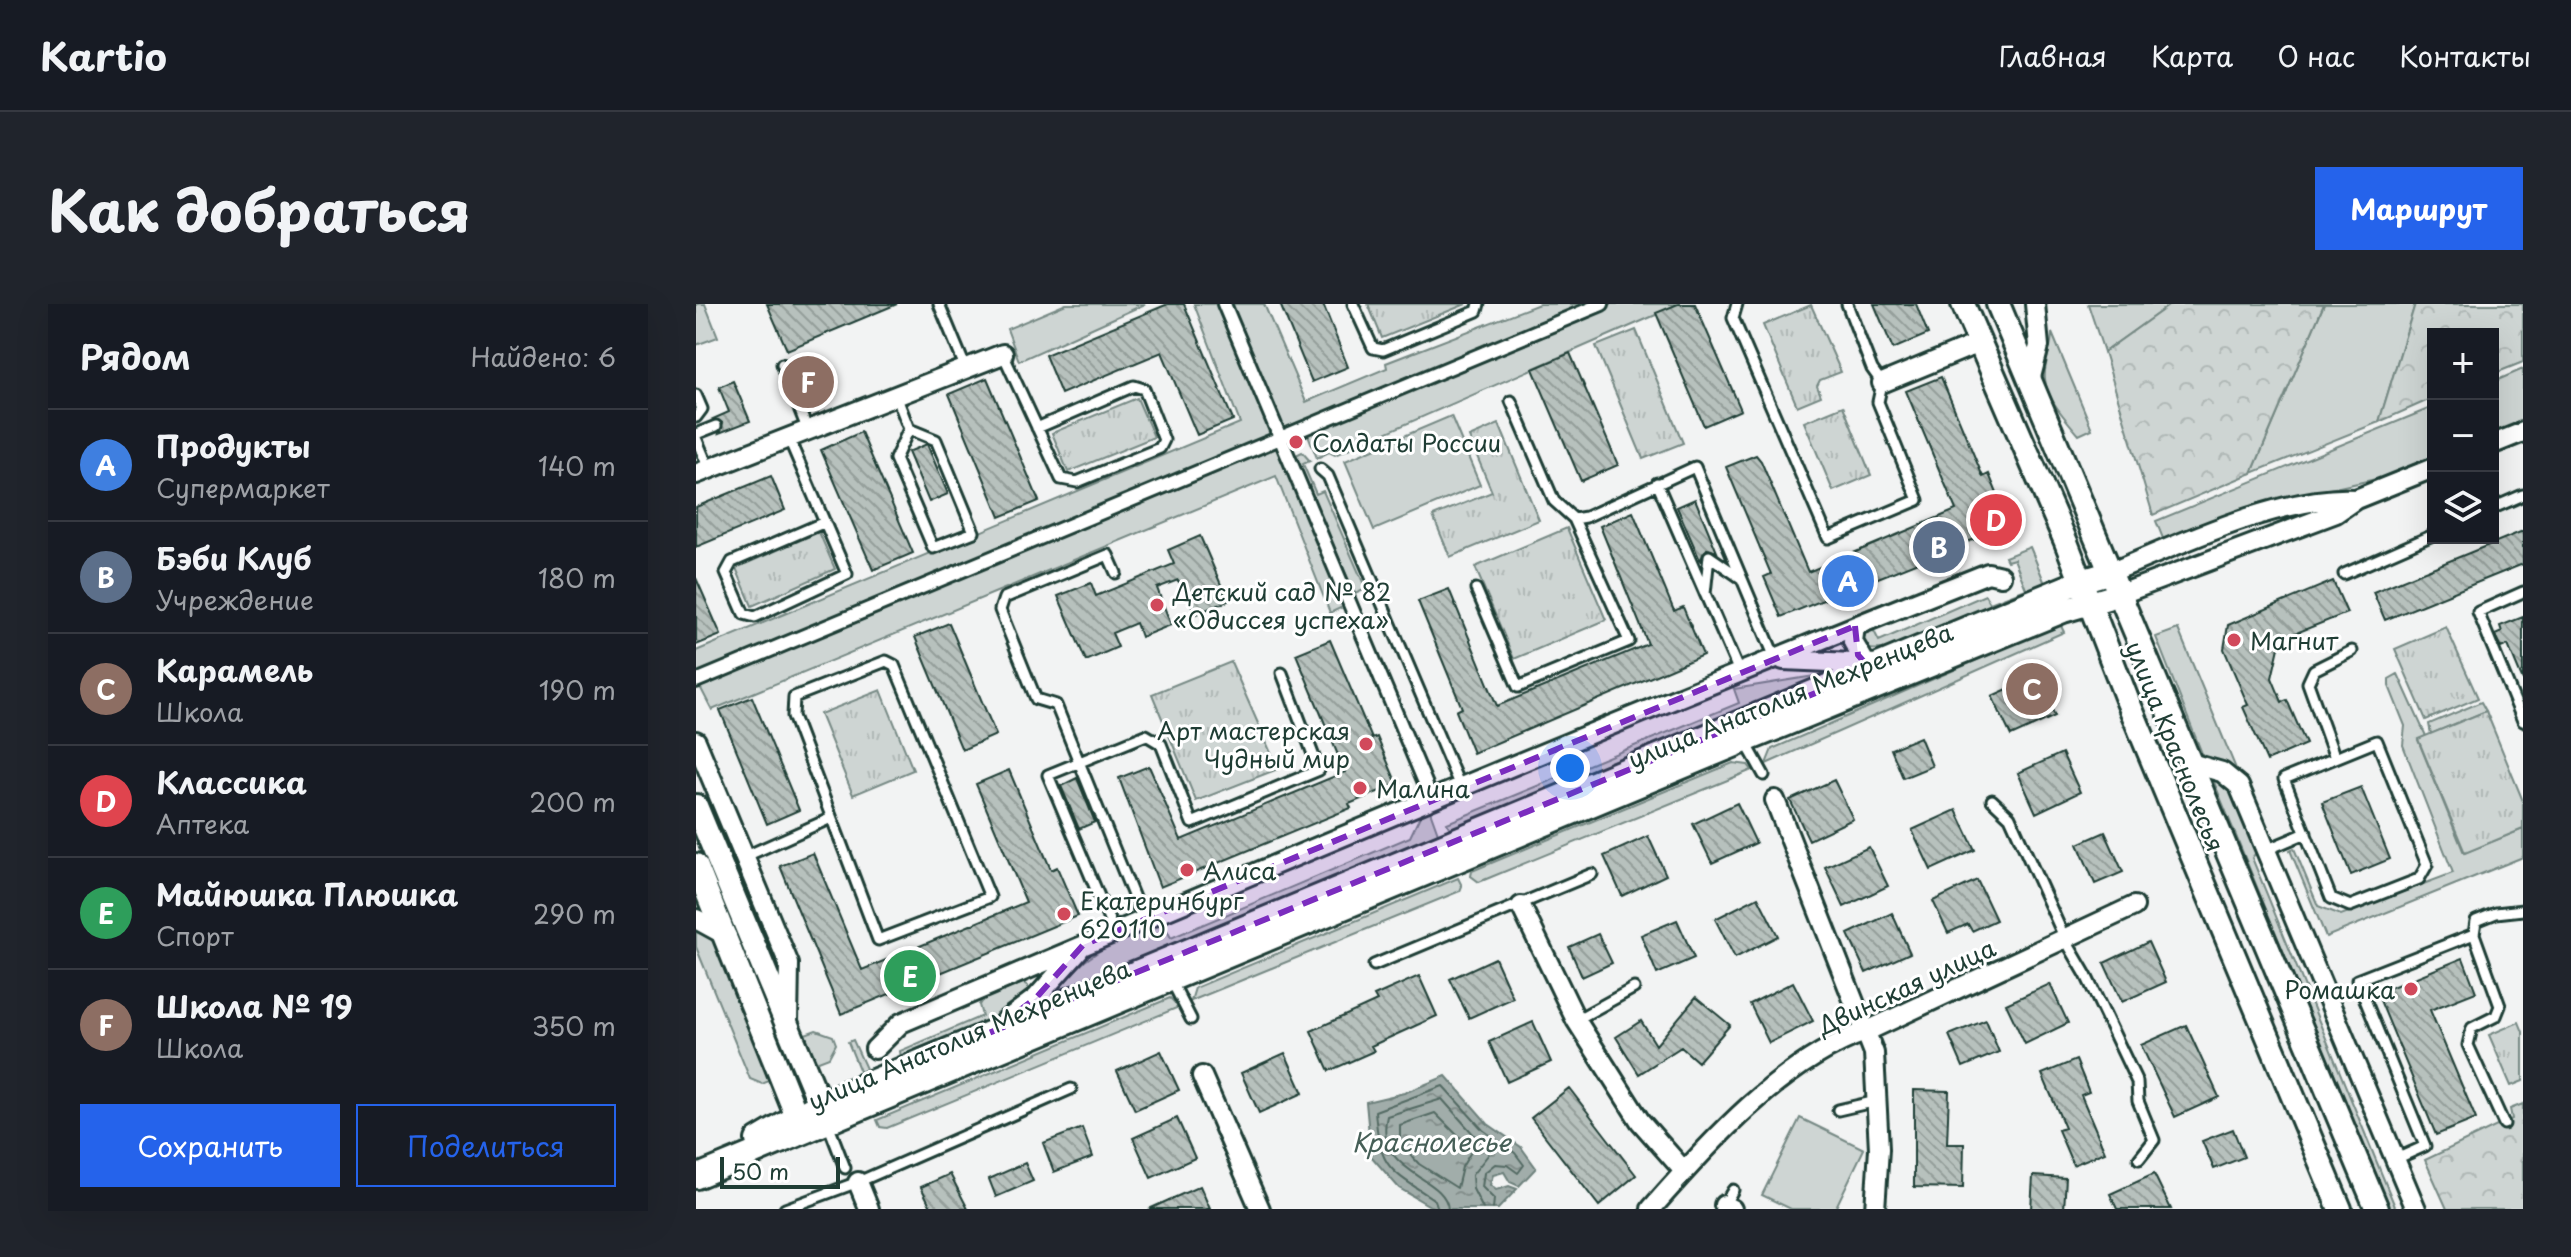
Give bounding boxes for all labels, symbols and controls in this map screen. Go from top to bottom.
text: Kartio [40,27,167,84]
text: Главная [1999,34,2107,77]
text: Карта [2151,34,2233,77]
text: О нас [2277,34,2355,77]
text: Контакты [2399,34,2531,77]
text: Как добраться [48,166,471,251]
button: Маршрут [2315,167,2523,250]
map controls [2427,328,2499,544]
button: + [2427,328,2499,400]
text: Рядом [80,330,191,382]
text: Найдено: 6 [470,337,616,376]
pin: F [782,352,834,412]
button: − [2427,400,2499,472]
text: Продукты [156,423,310,468]
place label: Солдаты России [1312,424,1501,460]
marker: Солдаты России [1287,433,1305,451]
text: A [96,446,116,485]
text: 140 m [538,446,616,485]
text: Супермаркет [156,468,330,507]
button: layers [2427,472,2499,544]
pin: D [1970,490,2022,550]
pin: B [1913,517,1965,577]
text: Бэби Клуб [156,535,312,580]
pin: A [1822,551,1874,611]
text: B [97,558,115,597]
text: 180 m [538,558,616,597]
place label: Детский сад № 82 «Одиссея успеха» [1172,573,1391,637]
text: Учреждение [156,580,314,619]
marker: Детский сад № 82 «Одиссея успеха» [1148,596,1166,614]
street label: улица Анатолия Мехренцева [1622,613,1958,777]
place label: Магнит [2250,622,2339,658]
marker: Магнит [2225,631,2243,649]
street label: улица Краснолесья [2117,635,2235,857]
text: Карамель [156,647,313,692]
pin: C [2006,659,2058,719]
text: C [96,670,116,709]
text: 190 m [539,670,616,709]
text: Школа [156,692,243,731]
place label: Арт мастерская Чудный мир [1157,712,1350,776]
marker: Арт мастерская Чудный мир [1357,735,1375,753]
your location [1550,748,1590,788]
text: Классика [156,759,307,804]
place label: Малина [1376,770,1470,806]
marker: Малина [1351,779,1369,797]
text: D [96,782,116,821]
text: 200 m [529,782,616,821]
text: Аптека [156,804,249,843]
place label: Алиса [1203,852,1276,888]
marker: Алиса [1178,861,1196,879]
text: Майюшка Плюшка [156,871,458,916]
place label: Екатеринбург 620110 [1080,882,1244,946]
text: E [98,894,114,933]
text: 290 m [533,894,616,933]
marker: Екатеринбург 620110 [1055,905,1073,923]
text: Спорт [156,916,234,955]
street label: Двинская улица [1810,929,2001,1043]
pin: E [884,946,936,1006]
street label: улица Анатолия Мехренцева [802,950,1136,1118]
place label: Ромашка [2284,971,2395,1007]
marker: Ромашка [2402,980,2420,998]
text: Школа № 19 [156,983,353,1028]
text: F [98,1006,114,1045]
text: 350 m [532,1006,616,1045]
text: Школа [156,1028,243,1067]
button: Сохранить [80,1104,340,1187]
button: Поделиться [356,1104,616,1187]
water label: Краснолесье [1352,1122,1513,1161]
scale bar [720,1153,840,1189]
text: 50 m [732,1154,789,1187]

